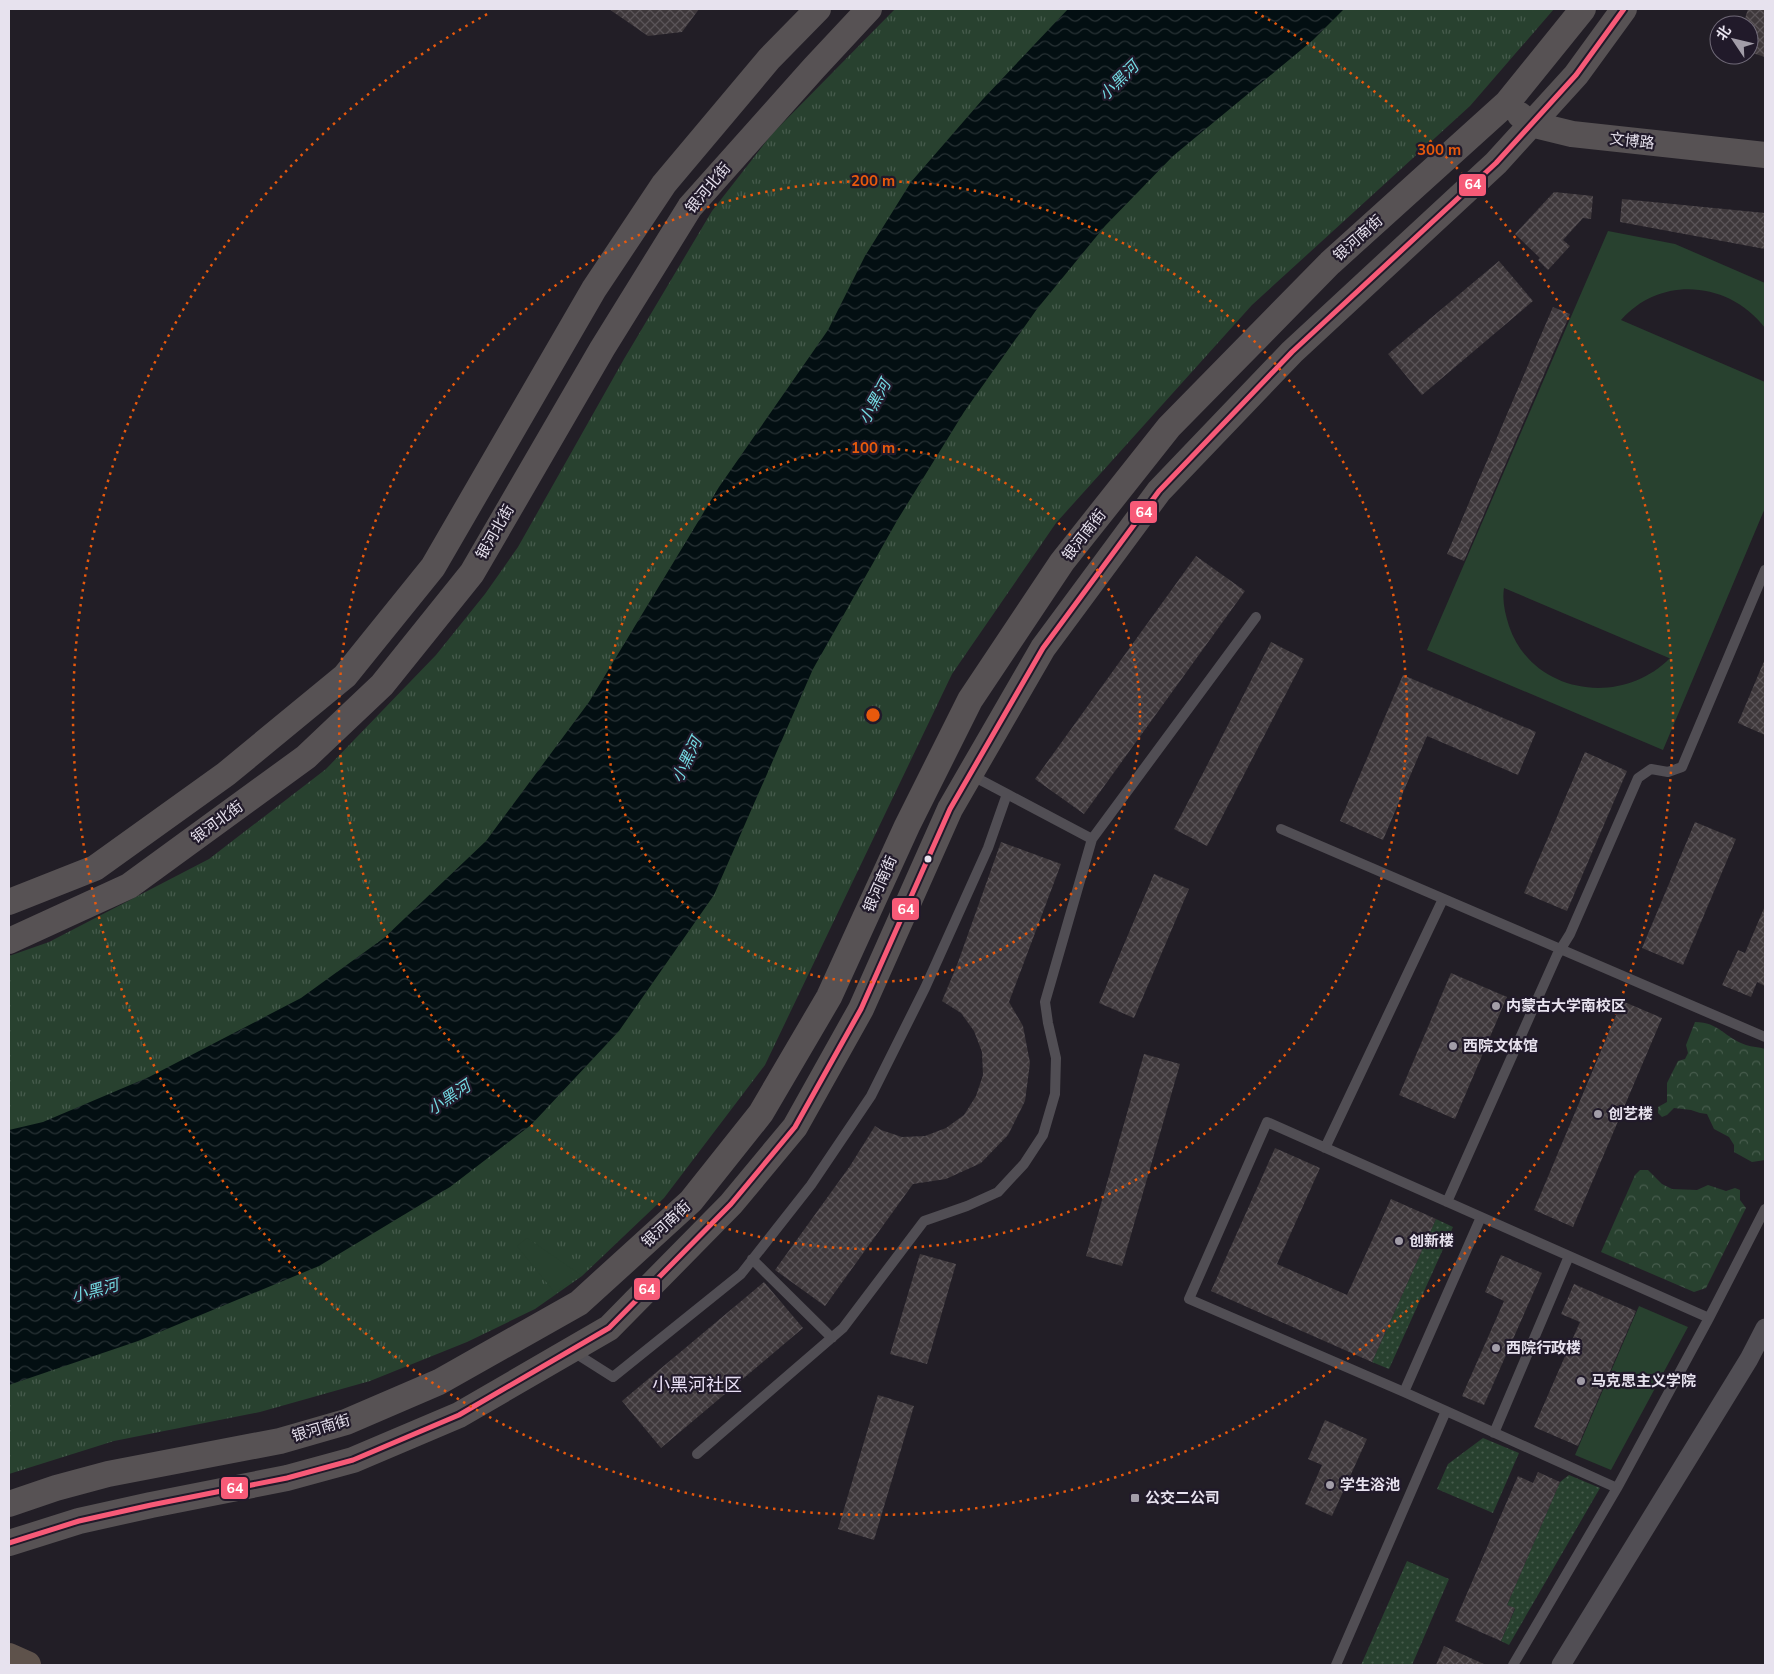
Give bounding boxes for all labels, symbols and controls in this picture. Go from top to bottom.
north arrow [1709,15,1759,65]
text: 北 [1712,22,1736,44]
water label: 小黑河 [1094,54,1146,106]
street label: 文博路 [1609,129,1655,153]
text: 300 m [1417,140,1461,160]
street label: 银河北街 [681,159,735,217]
text: 200 m [851,171,895,191]
line badge: 64 [1458,173,1487,197]
text: 64 [1465,175,1482,194]
street label: 银河南街 [1329,210,1387,266]
water label: 小黑河 [854,373,898,428]
text: 100 m [851,438,895,458]
line badge: 64 [1129,500,1158,524]
street label: 银河北街 [471,501,519,563]
text: 64 [1136,503,1153,522]
street label: 银河南街 [1058,505,1110,565]
centre of rings [864,706,882,724]
water label: 小黑河 [667,731,709,786]
street label: 银河北街 [187,796,247,848]
street label: 银河南街 [859,853,901,915]
unlabelled marker [923,854,933,864]
line badge: 64 [891,897,920,921]
text: 64 [898,900,915,919]
place label: 内蒙古大学南校区 [1506,996,1626,1016]
marker: 内蒙古大学南校区 [1490,1000,1502,1012]
place label: 西院文体馆 [1463,1036,1538,1056]
marker: 西院文体馆 [1447,1040,1459,1052]
water label: 小黑河 [423,1074,478,1121]
place label: 创艺楼 [1608,1104,1653,1124]
marker: 创艺楼 [1592,1108,1604,1120]
street label: 银河南街 [637,1196,695,1252]
place label: 创新楼 [1409,1231,1454,1251]
marker: 创新楼 [1393,1235,1405,1247]
water label: 小黑河 [69,1273,124,1308]
line badge: 64 [633,1277,661,1301]
text: 64 [639,1280,656,1299]
place label: 西院行政楼 [1506,1338,1581,1358]
marker: 西院行政楼 [1490,1342,1502,1354]
place label: 马克思主义学院 [1591,1371,1696,1391]
district label: 小黑河社区 [652,1373,742,1397]
marker: 马克思主义学院 [1575,1375,1587,1387]
street label: 银河南街 [289,1410,353,1446]
place label: 学生浴池 [1340,1475,1400,1495]
line badge: 64 [220,1476,249,1500]
text: 64 [227,1479,244,1498]
marker: 学生浴池 [1324,1479,1336,1491]
place label: 公交二公司 [1145,1488,1220,1508]
marker: 公交二公司 [1129,1492,1141,1504]

